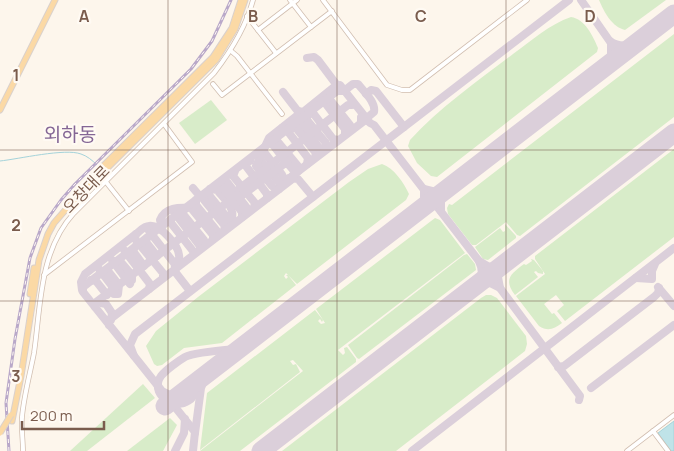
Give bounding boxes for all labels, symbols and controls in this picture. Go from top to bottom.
text: A [79,5,90,27]
text: B [248,5,258,27]
text: C [415,5,427,27]
text: D [584,5,596,27]
text: 1 [12,64,20,86]
district label: 외하동 [44,121,96,147]
street label: 오창대로 [58,160,115,218]
text: 2 [11,214,21,236]
text: 3 [11,365,21,387]
scale bar [22,398,105,430]
text: 200 m [30,405,73,426]

